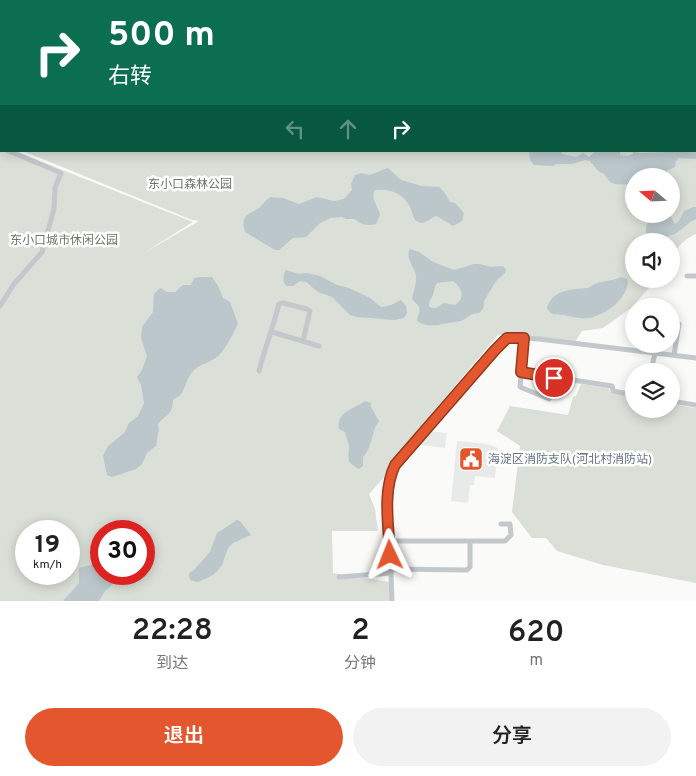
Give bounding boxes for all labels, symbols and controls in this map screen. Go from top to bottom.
text: 500 m [108,14,215,58]
icon: right [25,20,90,85]
text: 右转 [108,64,152,91]
icon: left [281,115,309,143]
icon: ahead [334,115,362,143]
icon: right [387,115,415,143]
north arrow [625,168,680,222]
map controls [625,168,680,418]
park label: 东小口森林公园 [148,177,232,193]
park label: 东小口城市休闲公园 [10,233,118,249]
button: sound [625,233,680,288]
button: search [625,298,680,353]
pin [533,357,575,399]
button: layers [625,363,680,418]
icon: arrive [540,364,568,392]
public building icon: 海淀区消防支队(河北村消防站) [458,446,484,472]
place label: 海淀区消防支队(河北村消防站) [488,452,652,468]
speed limit sign: 30 [90,520,155,585]
position arrow [363,528,415,580]
text: 19 [35,530,60,562]
text: km/h [33,557,62,573]
text: 22:28 [132,613,213,650]
text: 2 [351,613,370,650]
text: 620 [508,615,564,652]
text: m [529,651,543,671]
text: 到达 [156,654,188,674]
text: 分钟 [344,654,376,674]
button: 退出 [25,708,343,766]
button: 分享 [353,708,671,766]

